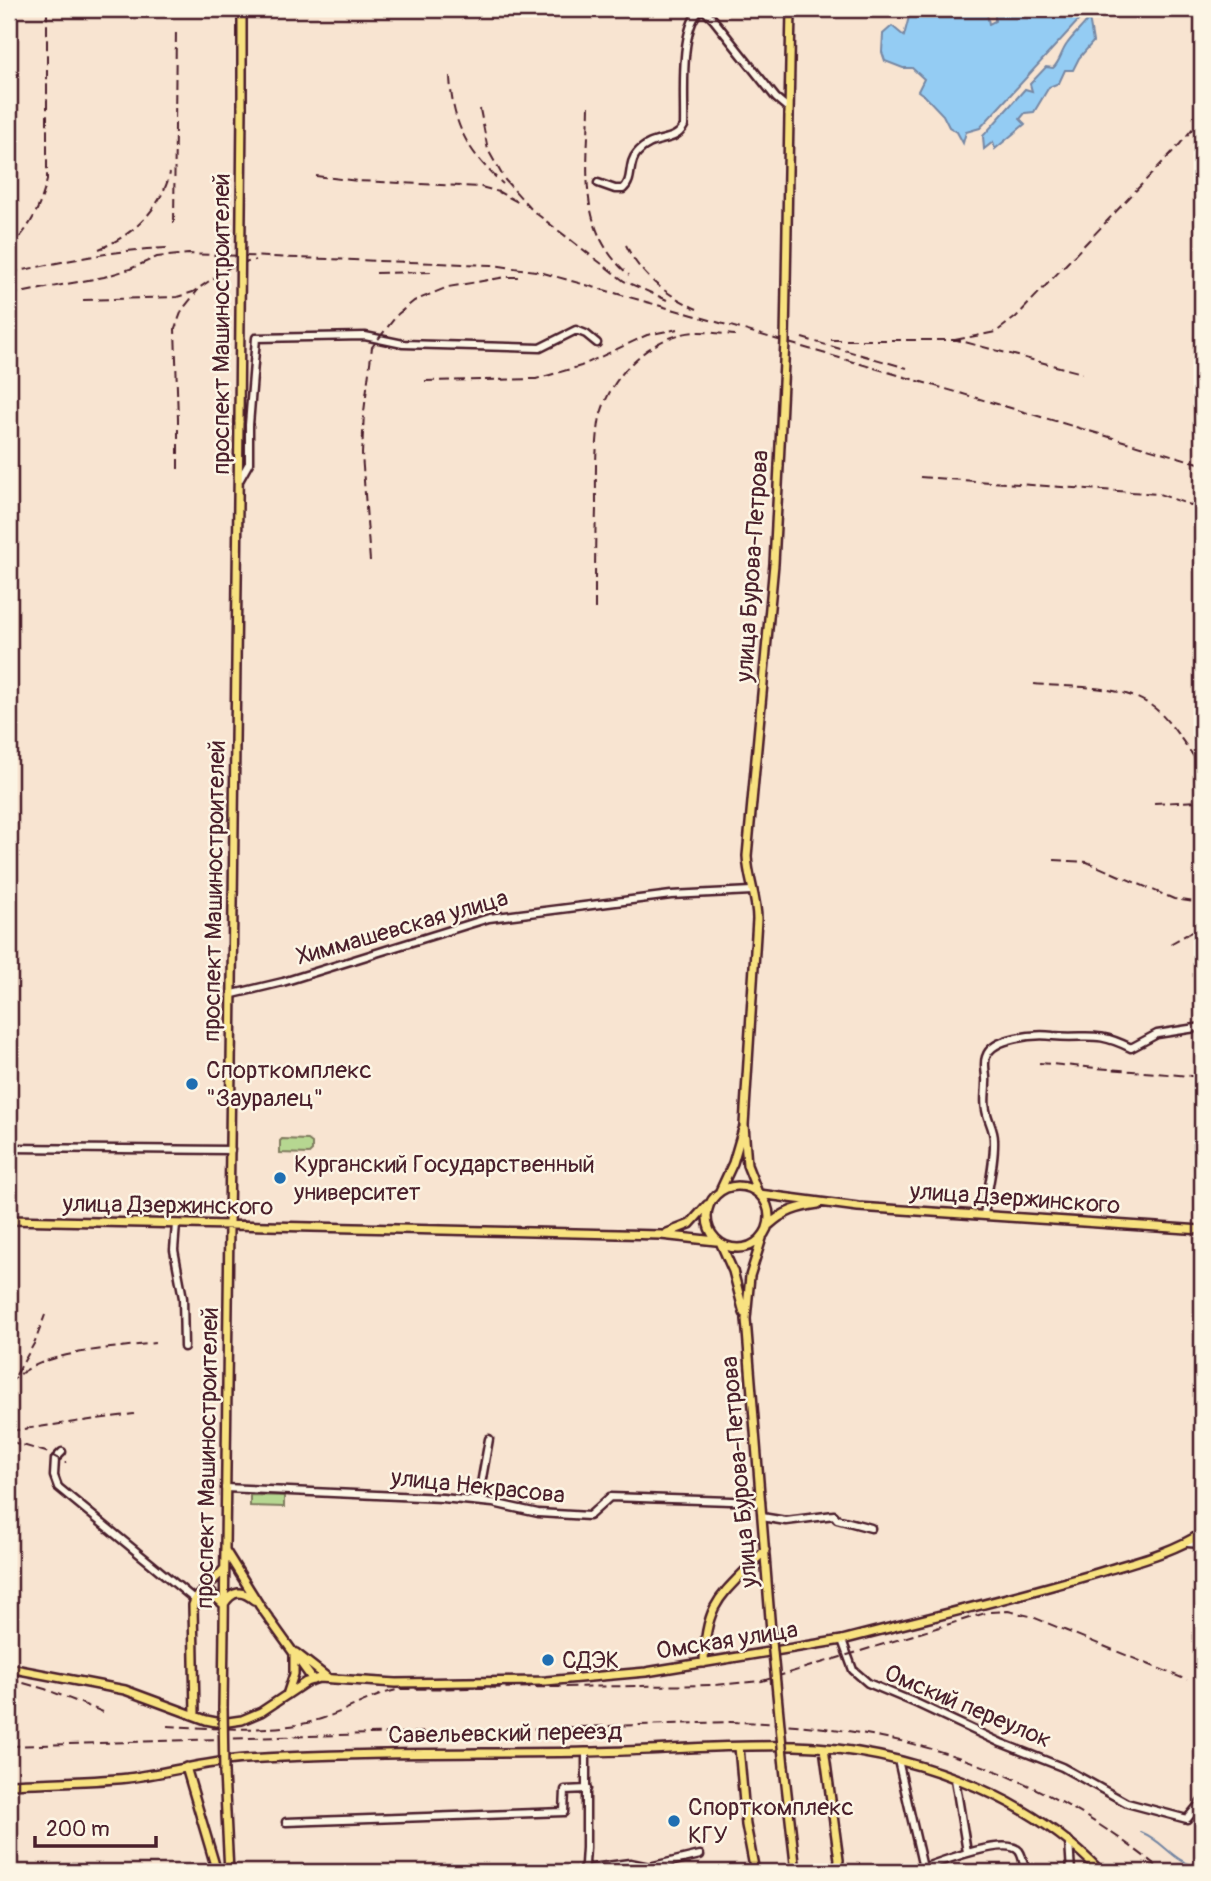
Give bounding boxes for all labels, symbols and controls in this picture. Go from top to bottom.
street label: проспект Машиностроителей [207,173,236,475]
street label: улица Бурова-Петрова [730,449,775,684]
street label: проспект Машиностроителей [197,740,232,1042]
street label: Химмашевская улица [293,883,511,972]
place label: Спорткомплекс "Зауралец" [206,1056,372,1113]
marker: Спорткомплекс "Зауралец" [184,1076,200,1092]
place label: Курганский Государственный университет [293,1150,595,1207]
marker: Курганский Государственный университет [272,1170,288,1186]
street label: улица Дзержинского [908,1177,1121,1220]
street label: улица Дзержинского [61,1189,274,1222]
street label: проспект Машиностроителей [190,1307,225,1609]
street label: улица Бурова-Петрова [715,1355,764,1590]
street label: улица Некрасова [388,1463,566,1510]
street label: Омская улица [654,1615,800,1666]
place label: СДЭК [562,1646,619,1675]
marker: СДЭК [540,1652,556,1668]
street label: Омский переулок [880,1658,1056,1755]
street label: Савельевский переезд [388,1717,623,1750]
place label: Спорткомплекс КГУ [688,1793,854,1850]
scale bar [35,1804,156,1848]
marker: Спорткомплекс КГУ [666,1813,682,1829]
text: 200 m [46,1816,110,1843]

